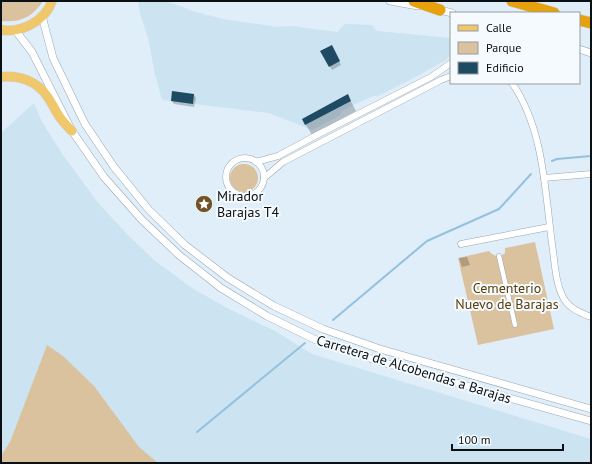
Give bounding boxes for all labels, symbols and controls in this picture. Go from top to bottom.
legend [450,12,580,84]
text: Calle [486,20,512,35]
text: Parque [486,40,521,55]
text: Edificio [486,60,524,75]
place label: Mirador Barajas T4 [217,187,279,221]
place icon: Mirador Barajas T4 [194,194,214,214]
park label: Cementerio Nuevo de Barajas [455,279,559,313]
street label: Carretera de Alcobendas a Barajas [314,331,514,407]
scale bar [452,426,563,452]
text: 100 m [458,432,491,447]

